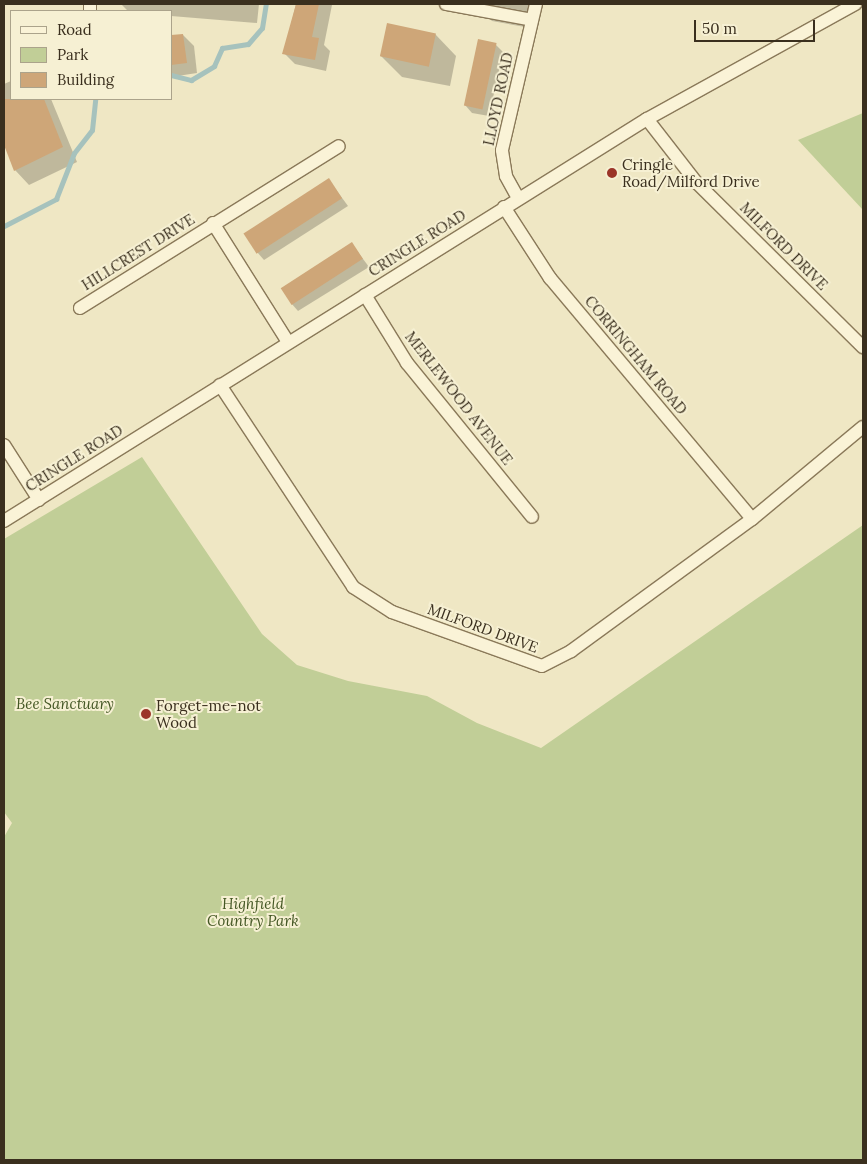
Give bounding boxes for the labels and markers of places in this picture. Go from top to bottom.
place label: Cringle Road/Milford Drive [622,155,760,190]
marker: Cringle Road/Milford Drive [606,167,618,179]
place label: Forget-me-not Wood [156,696,261,731]
marker: Forget-me-not Wood [140,708,152,720]

